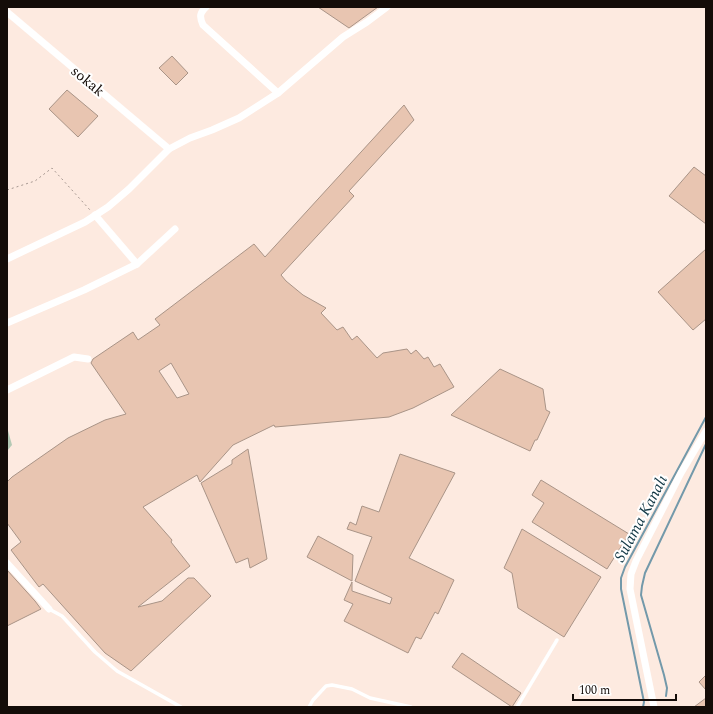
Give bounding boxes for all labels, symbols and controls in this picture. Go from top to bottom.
street label: sokak [66,60,110,103]
water label: Sulama Kanalı [608,470,674,566]
scale bar [573,676,676,702]
text: 100 m [579,681,610,700]

